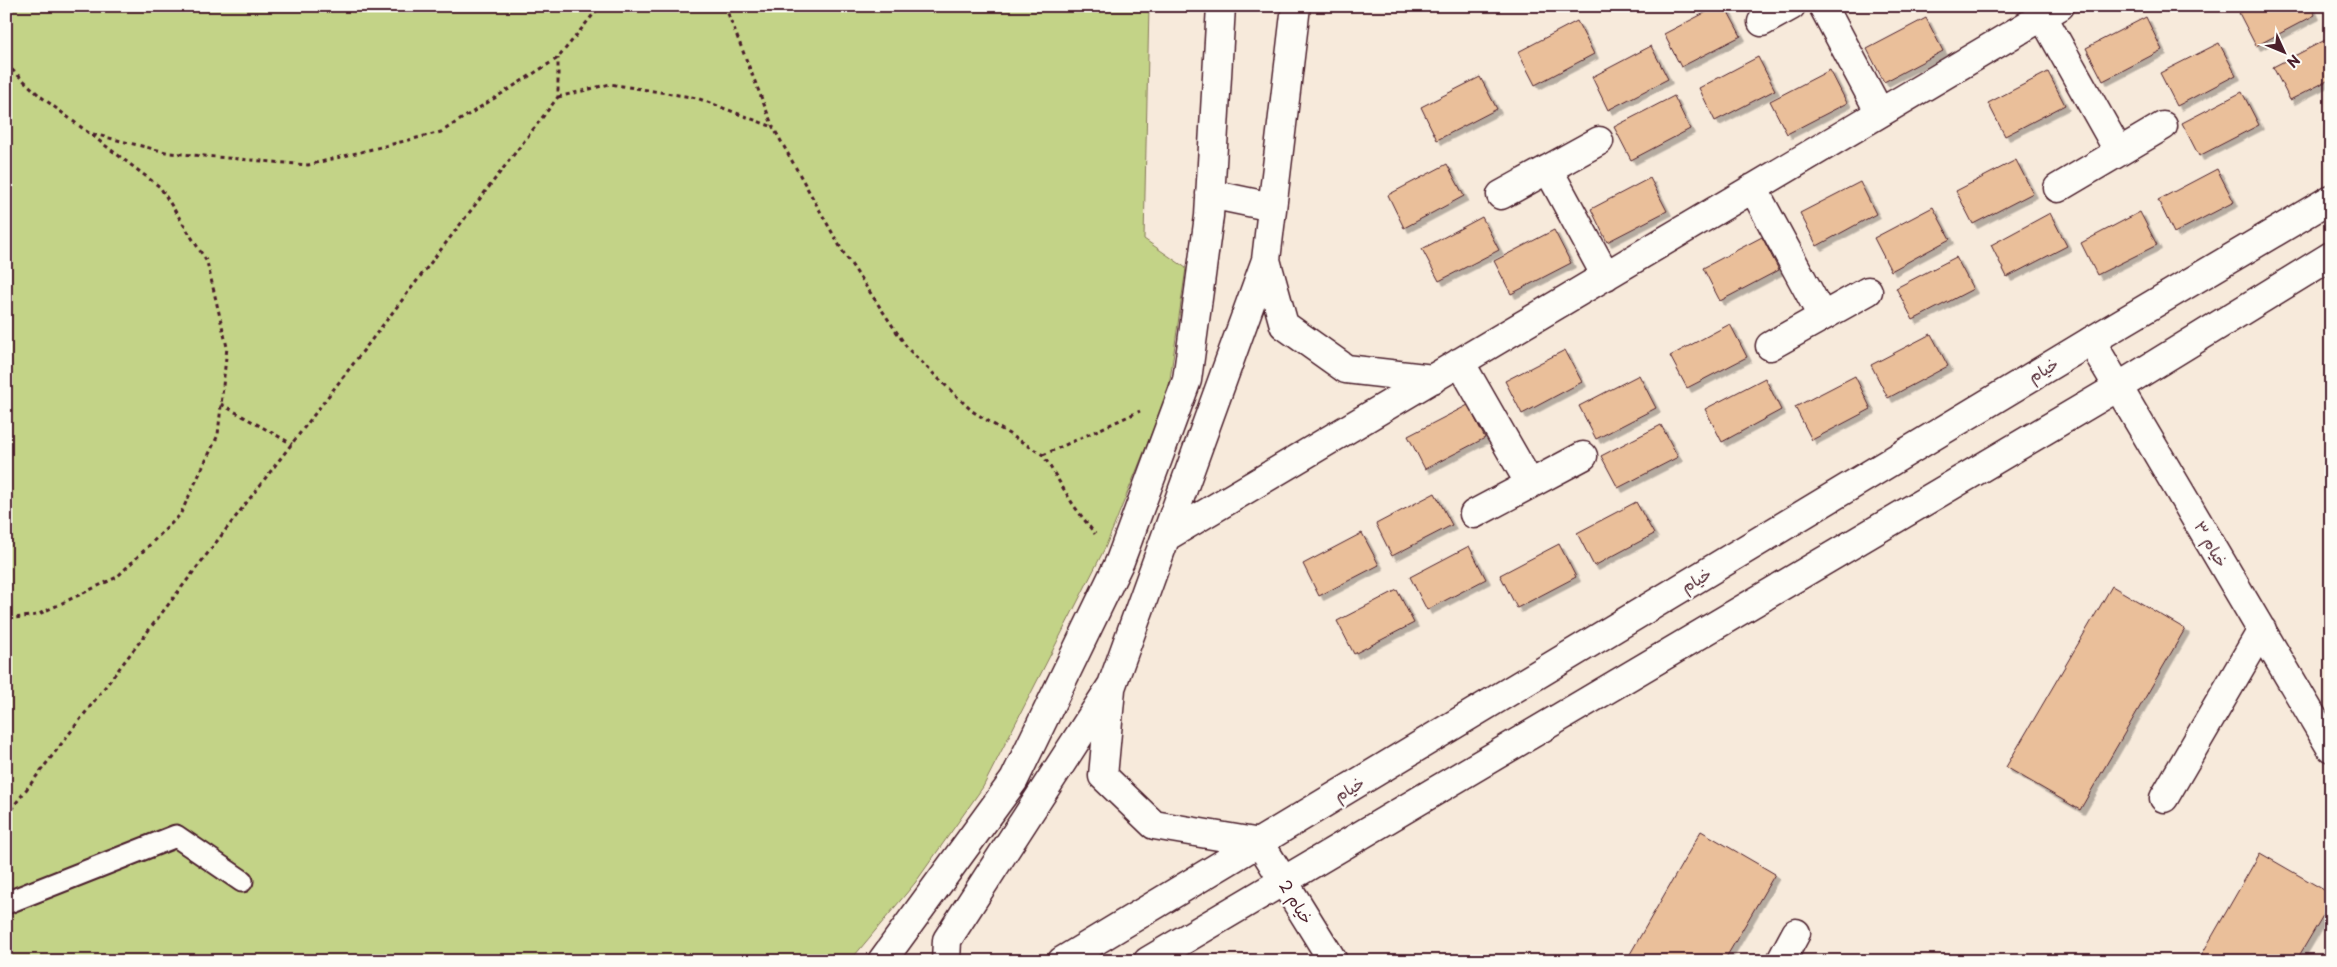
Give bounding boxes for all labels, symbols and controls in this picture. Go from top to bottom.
north arrow [2260,28,2310,78]
text: N [2282,50,2305,73]
street label: خیام [2023,351,2063,389]
street label: خیام ۳ [2187,516,2235,572]
street label: خیام [1676,561,1716,599]
street label: خیام [1329,770,1369,808]
street label: خیام 2 [1272,875,1320,929]

